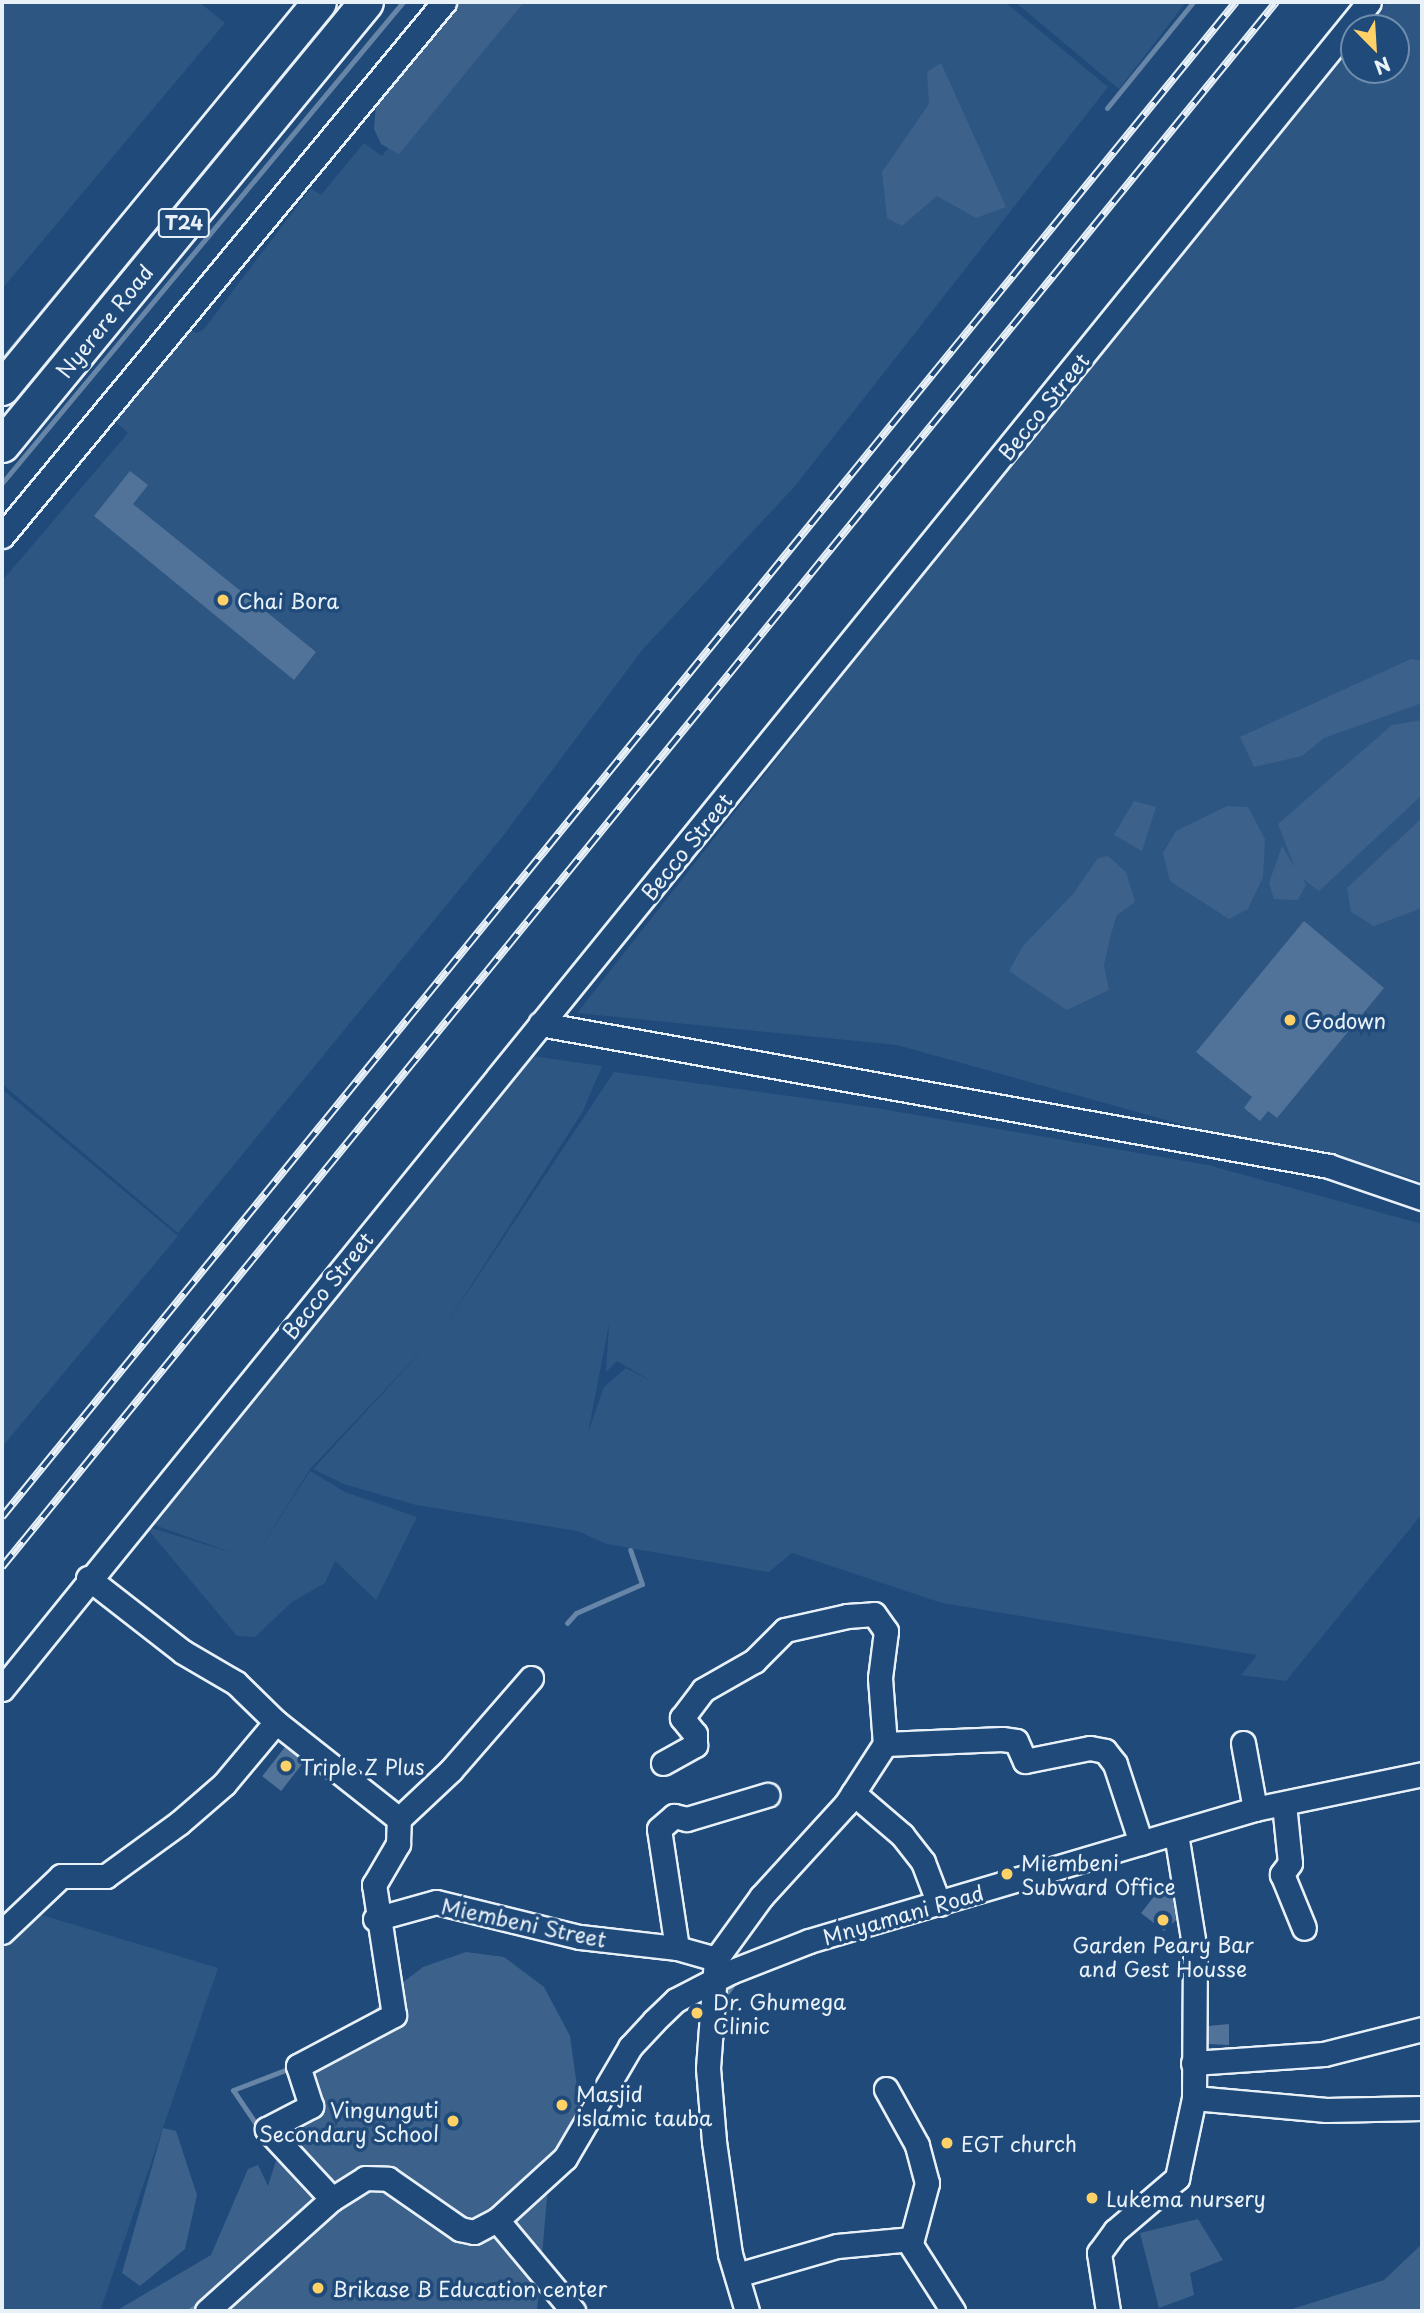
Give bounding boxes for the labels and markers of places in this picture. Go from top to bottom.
place label: Chai Bora [237,587,339,613]
marker: Chai Bora [215,592,231,608]
place label: Godown [1304,1007,1386,1033]
marker: Godown [1282,1012,1298,1028]
place label: Triple Z Plus [300,1753,426,1779]
marker: Triple Z Plus [278,1758,294,1774]
place label: Miembeni Subward Office [1021,1849,1178,1899]
marker: Miembeni Subward Office [999,1866,1015,1882]
marker: Garden Peary Bar and Gest Housse [1155,1912,1171,1928]
place label: Garden Peary Bar and Gest Housse [1072,1931,1254,1981]
place label: Dr. Ghumega Clinic [713,1988,847,2038]
marker: Dr. Ghumega Clinic [687,2003,707,2023]
place label: Masjid islamic tauba [576,2080,712,2130]
place label: Vingunguti Secondary School [259,2096,439,2146]
marker: Masjid islamic tauba [554,2097,570,2113]
marker: Vingunguti Secondary School [445,2113,461,2129]
place label: EGT church [961,2130,1079,2156]
marker: EGT church [939,2135,955,2151]
place label: Lukema nursery [1106,2185,1268,2211]
marker: Lukema nursery [1084,2190,1100,2206]
place label: Brikase B Education center [332,2275,606,2301]
marker: Brikase B Education center [310,2280,326,2296]

